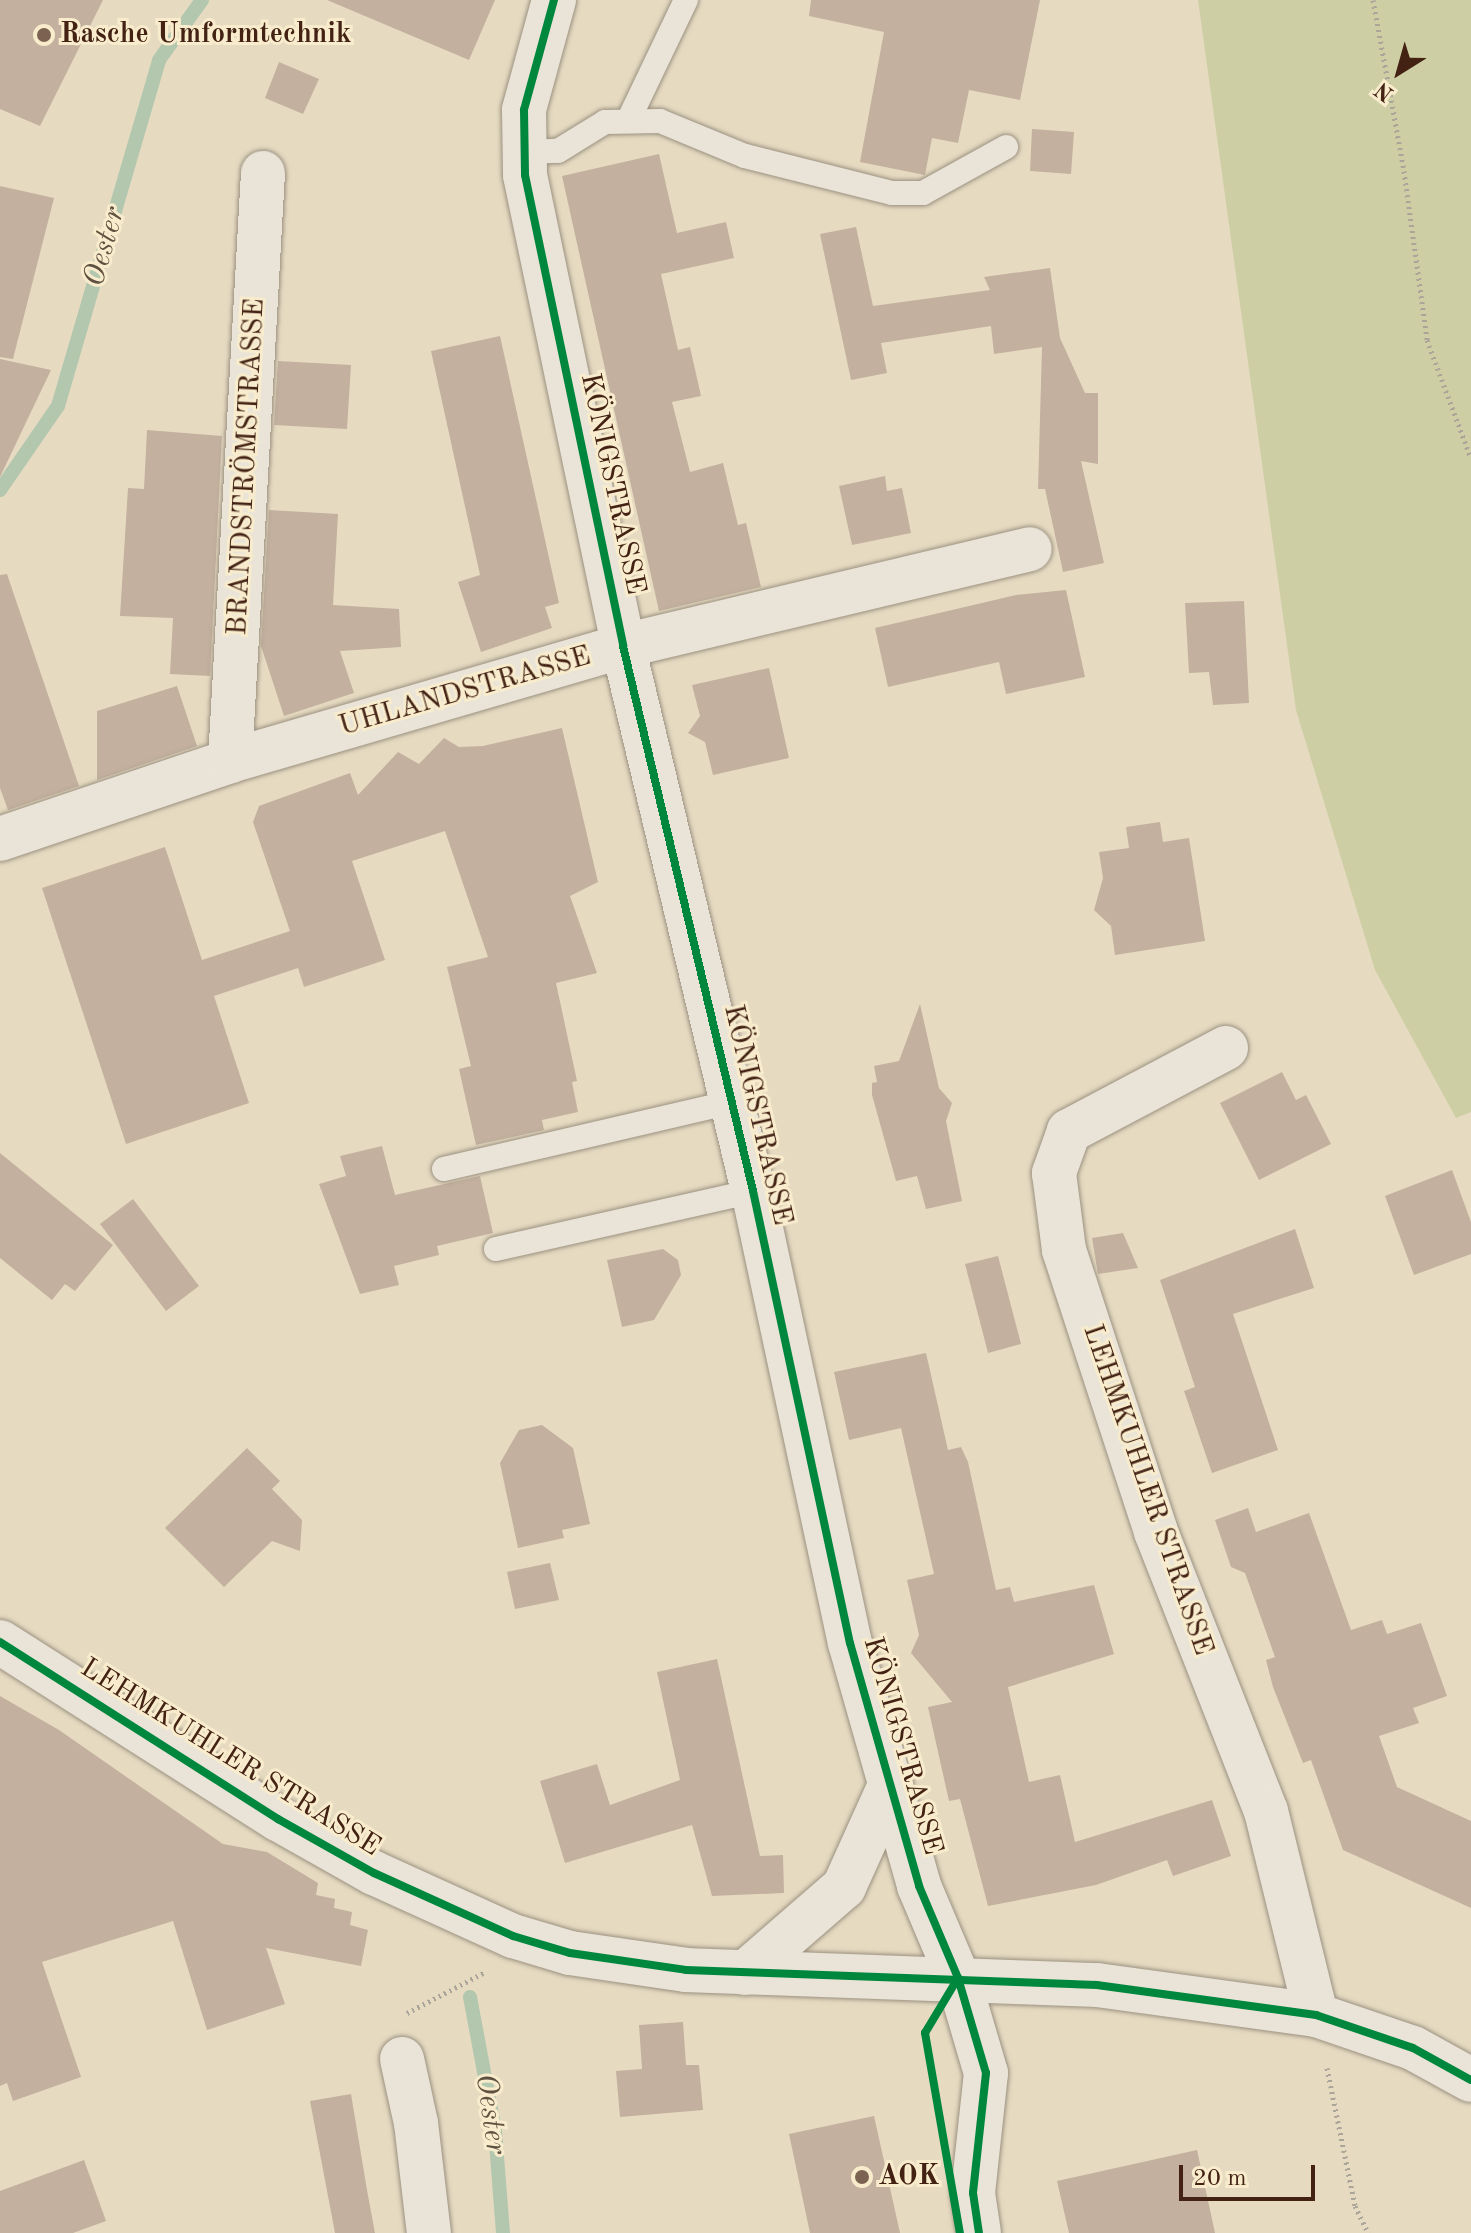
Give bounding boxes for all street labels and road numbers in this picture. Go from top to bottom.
street label: BRANDSTRÖMSTRASSE [221,298,273,636]
street label: KÖNIGSTRASSE [572,370,652,598]
street label: UHLANDSTRASSE [335,640,595,744]
street label: KÖNIGSTRASSE [715,1001,799,1229]
street label: LEHMKUHLER STRASSE [1075,1320,1219,1660]
street label: KÖNIGSTRASSE [855,1633,949,1859]
street label: LEHMKUHLER STRASSE [74,1652,386,1864]

